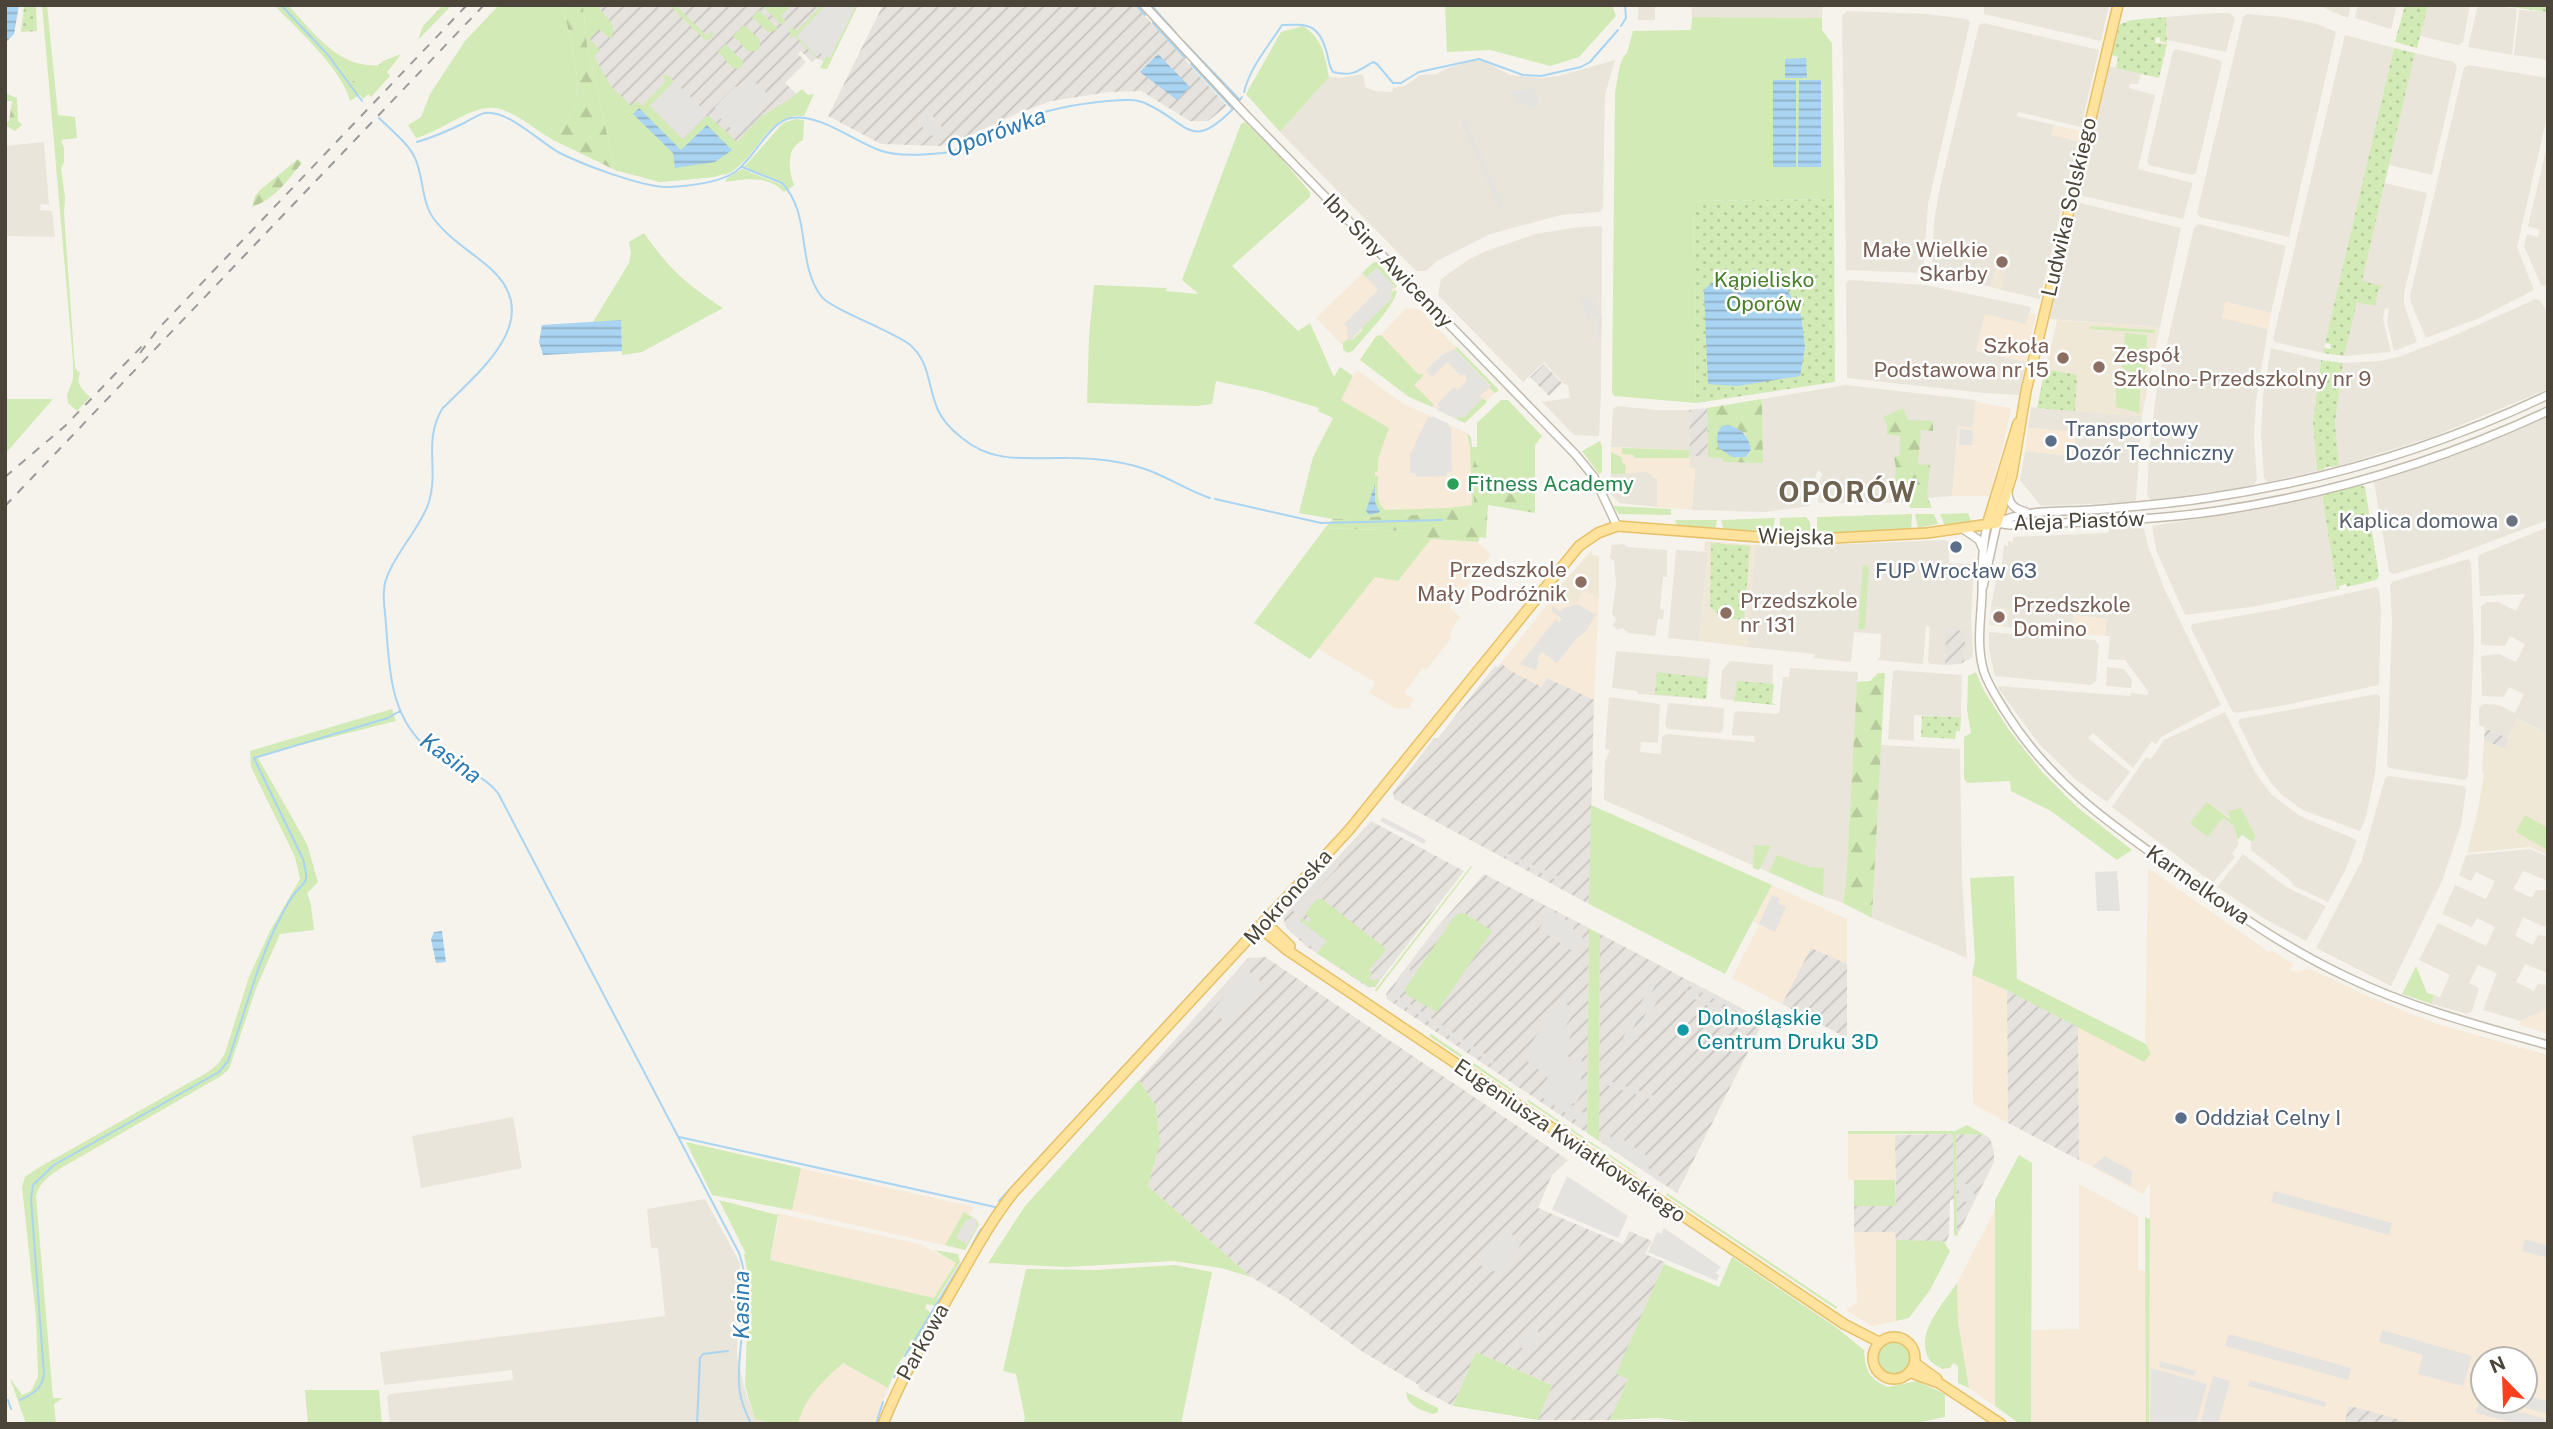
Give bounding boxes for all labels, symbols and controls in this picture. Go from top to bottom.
water label: Oporówka [942,101,1049,162]
street label: Ludwika Solskiego [2036,115,2101,299]
street label: Ibn Siny Awicenny [1318,188,1459,333]
place label: Małe Wielkie Skarby [1862,237,1988,286]
marker: Małe Wielkie Skarby [1994,254,2010,270]
park label: Kąpielisko Oporów [1714,267,1814,316]
place label: Szkoła Podstawowa nr 15 [1873,333,2049,382]
place label: Zespół Szkolno-Przedszkolny nr 9 [2113,342,2371,391]
marker: Szkoła Podstawowa nr 15 [2055,350,2071,366]
marker: Zespół Szkolno-Przedszkolny nr 9 [2091,359,2107,375]
place label: Transportowy Dozór Techniczny [2065,416,2234,465]
marker: Transportowy Dozór Techniczny [2043,433,2059,449]
place label: Fitness Academy [1467,471,1634,496]
district label: OPORÓW [1778,475,1918,508]
marker: Fitness Academy [1445,476,1461,492]
street label: Aleja Piastów [2013,506,2145,535]
place label: Kaplica domowa [2339,508,2498,533]
marker: Kaplica domowa [2504,513,2520,529]
street label: Wiejska [1758,523,1834,550]
marker: FUP Wrocław 63 [1948,539,1964,555]
place label: Przedszkole Mały Podróżnik [1417,557,1567,606]
place label: FUP Wrocław 63 [1875,558,2037,583]
marker: Przedszkole Mały Podróżnik [1573,574,1589,590]
place label: Przedszkole nr 131 [1740,588,1858,637]
place label: Przedszkole Domino [2013,592,2131,641]
marker: Przedszkole nr 131 [1718,605,1734,621]
marker: Przedszkole Domino [1991,609,2007,625]
water label: Kasina [415,726,487,789]
street label: Karmelkowa [2142,840,2255,930]
street label: Mokronoska [1238,844,1337,950]
place label: Dolnośląskie Centrum Druku 3D [1697,1005,1879,1054]
marker: Dolnośląskie Centrum Druku 3D [1675,1022,1691,1038]
street label: Eugeniusza Kwiatkowskiego [1450,1054,1691,1228]
place label: Oddział Celny I [2195,1105,2341,1130]
marker: Oddział Celny I [2173,1110,2189,1126]
water label: Kasina [727,1270,754,1340]
street label: Parkowa [891,1299,954,1384]
north arrow [2469,1345,2539,1415]
text: N [2486,1351,2508,1377]

